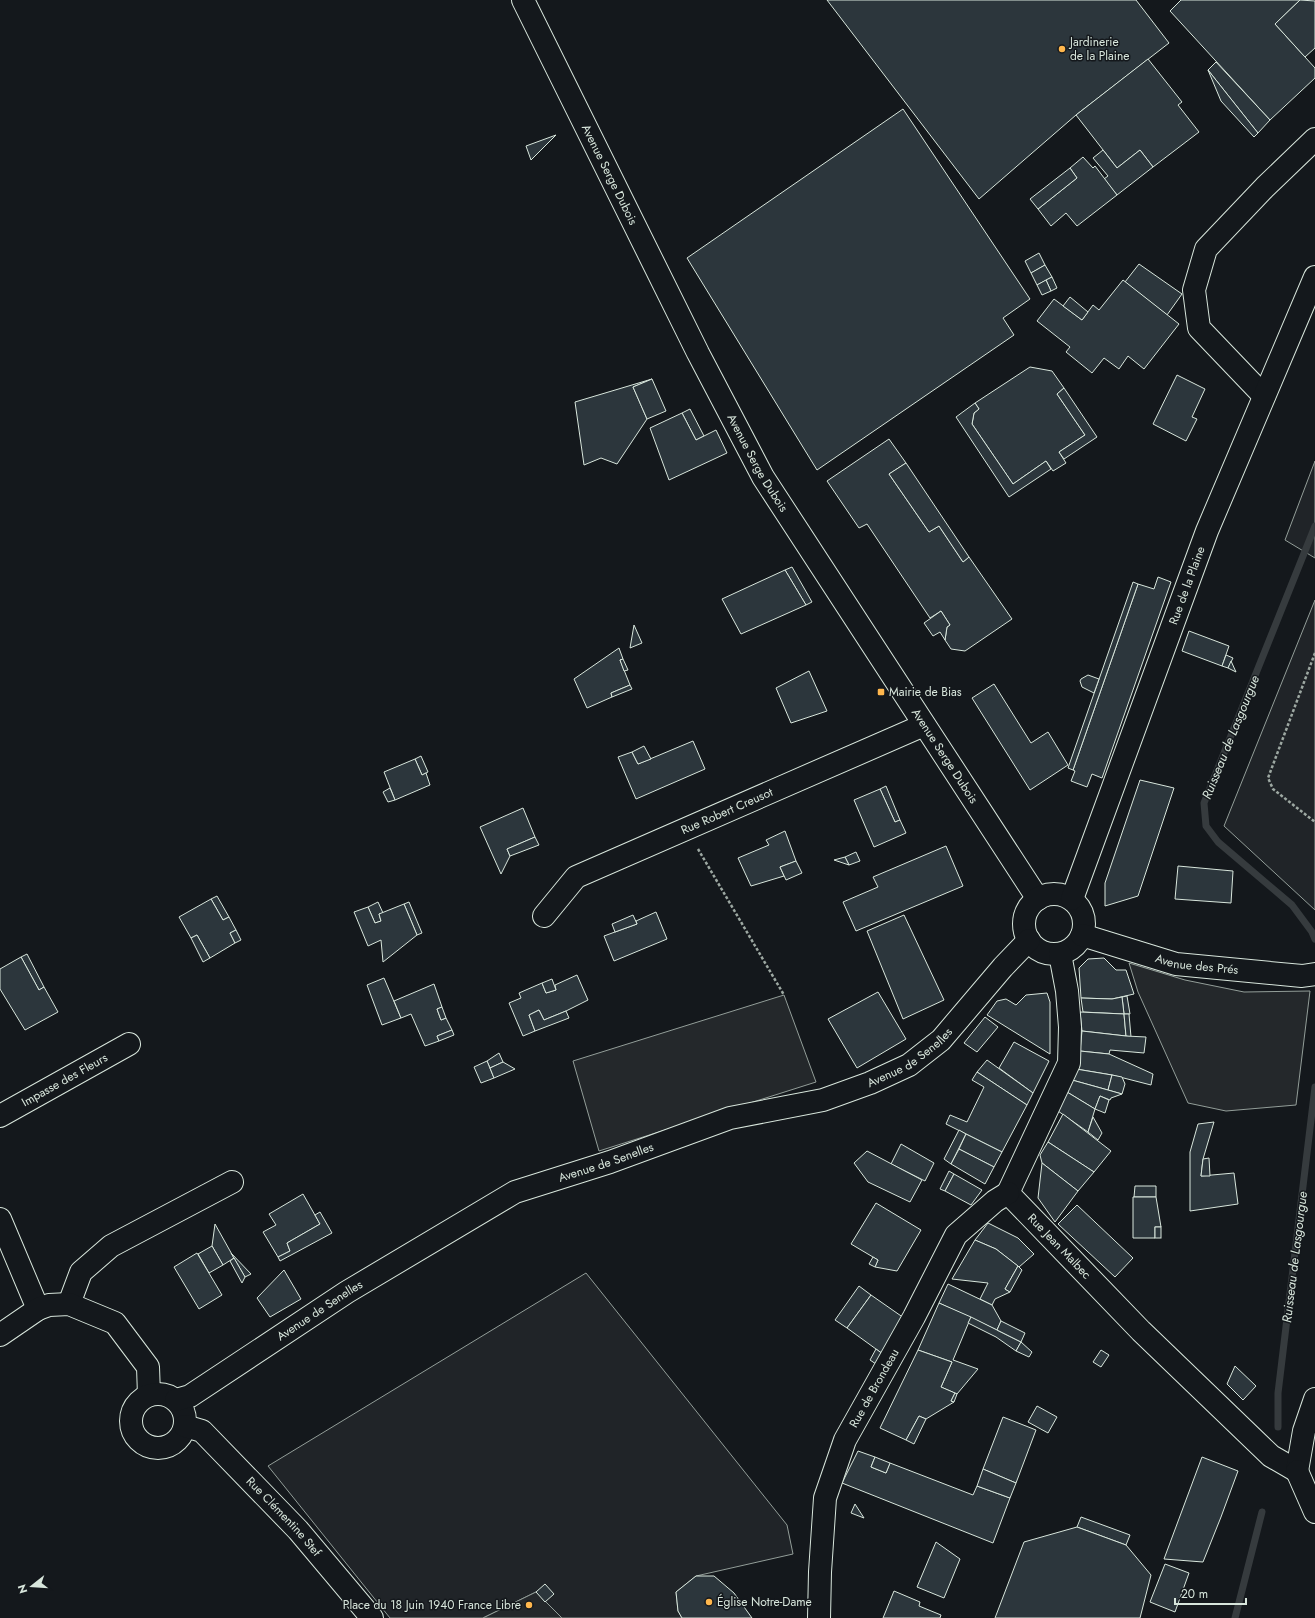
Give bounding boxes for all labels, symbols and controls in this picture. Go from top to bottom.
place label: Jardinerie de la Plaine [1068,33,1129,65]
marker: Jardinerie de la Plaine [1057,44,1067,54]
street label: Avenue Serge Dubois [577,121,642,228]
street label: Avenue Serge Dubois [722,411,793,516]
street label: Rue de la Plaine [1164,544,1210,627]
water label: Ruisseau de Lasgourgue [1197,672,1264,802]
place label: Mairie de Bias [889,683,962,701]
marker: Mairie de Bias [876,687,886,697]
street label: Avenue Serge Dubois [907,705,983,807]
street label: Rue Robert Creusot [678,783,776,839]
street label: Avenue des Prés [1153,949,1239,979]
street label: Avenue de Senelles [864,1024,957,1092]
street label: Impasse des Fleurs [18,1049,111,1111]
street label: Avenue de Senelles [556,1138,656,1187]
water label: Ruisseau de Lasgourgue [1277,1190,1312,1324]
street label: Rue Jean Malbec [1023,1210,1095,1283]
street label: Avenue de Senelles [273,1276,366,1345]
street label: Rue de Brondeau [845,1345,904,1431]
street label: Rue Clémentine Stef [242,1473,326,1561]
north arrow [12,1566,52,1606]
scale bar [1175,1580,1246,1606]
text: N [14,1582,31,1595]
text: 20 m [1181,1585,1208,1603]
place label: Église Notre-Dame [717,1593,812,1611]
place label: Place du 18 Juin 1940 France Libre [343,1596,521,1614]
marker: Église Notre-Dame [704,1597,714,1607]
marker: Place du 18 Juin 1940 France Libre [524,1600,534,1610]

